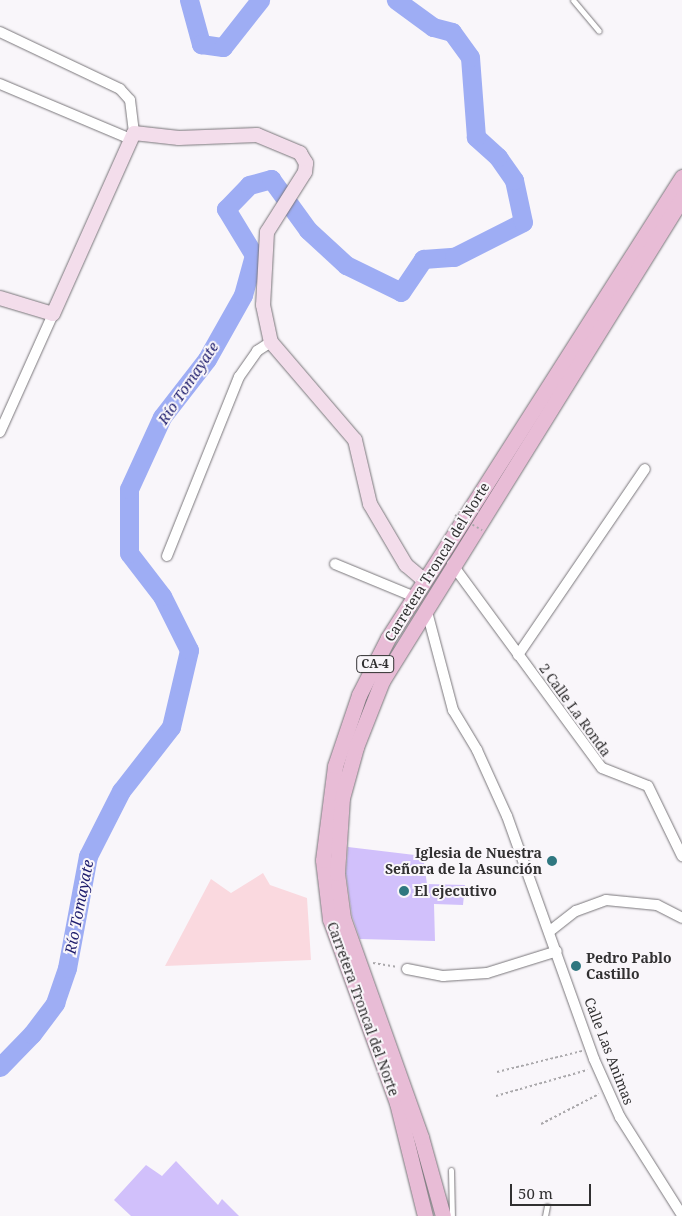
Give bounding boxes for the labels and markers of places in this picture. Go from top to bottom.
place label: Iglesia de Nuestra Señora de la Asunción [385,845,542,878]
marker: Iglesia de Nuestra Señora de la Asunción [546,855,558,867]
place label: El ejecutivo [414,883,497,899]
marker: El ejecutivo [398,885,410,897]
place label: Pedro Pablo Castillo [586,950,672,982]
marker: Pedro Pablo Castillo [570,960,582,972]

